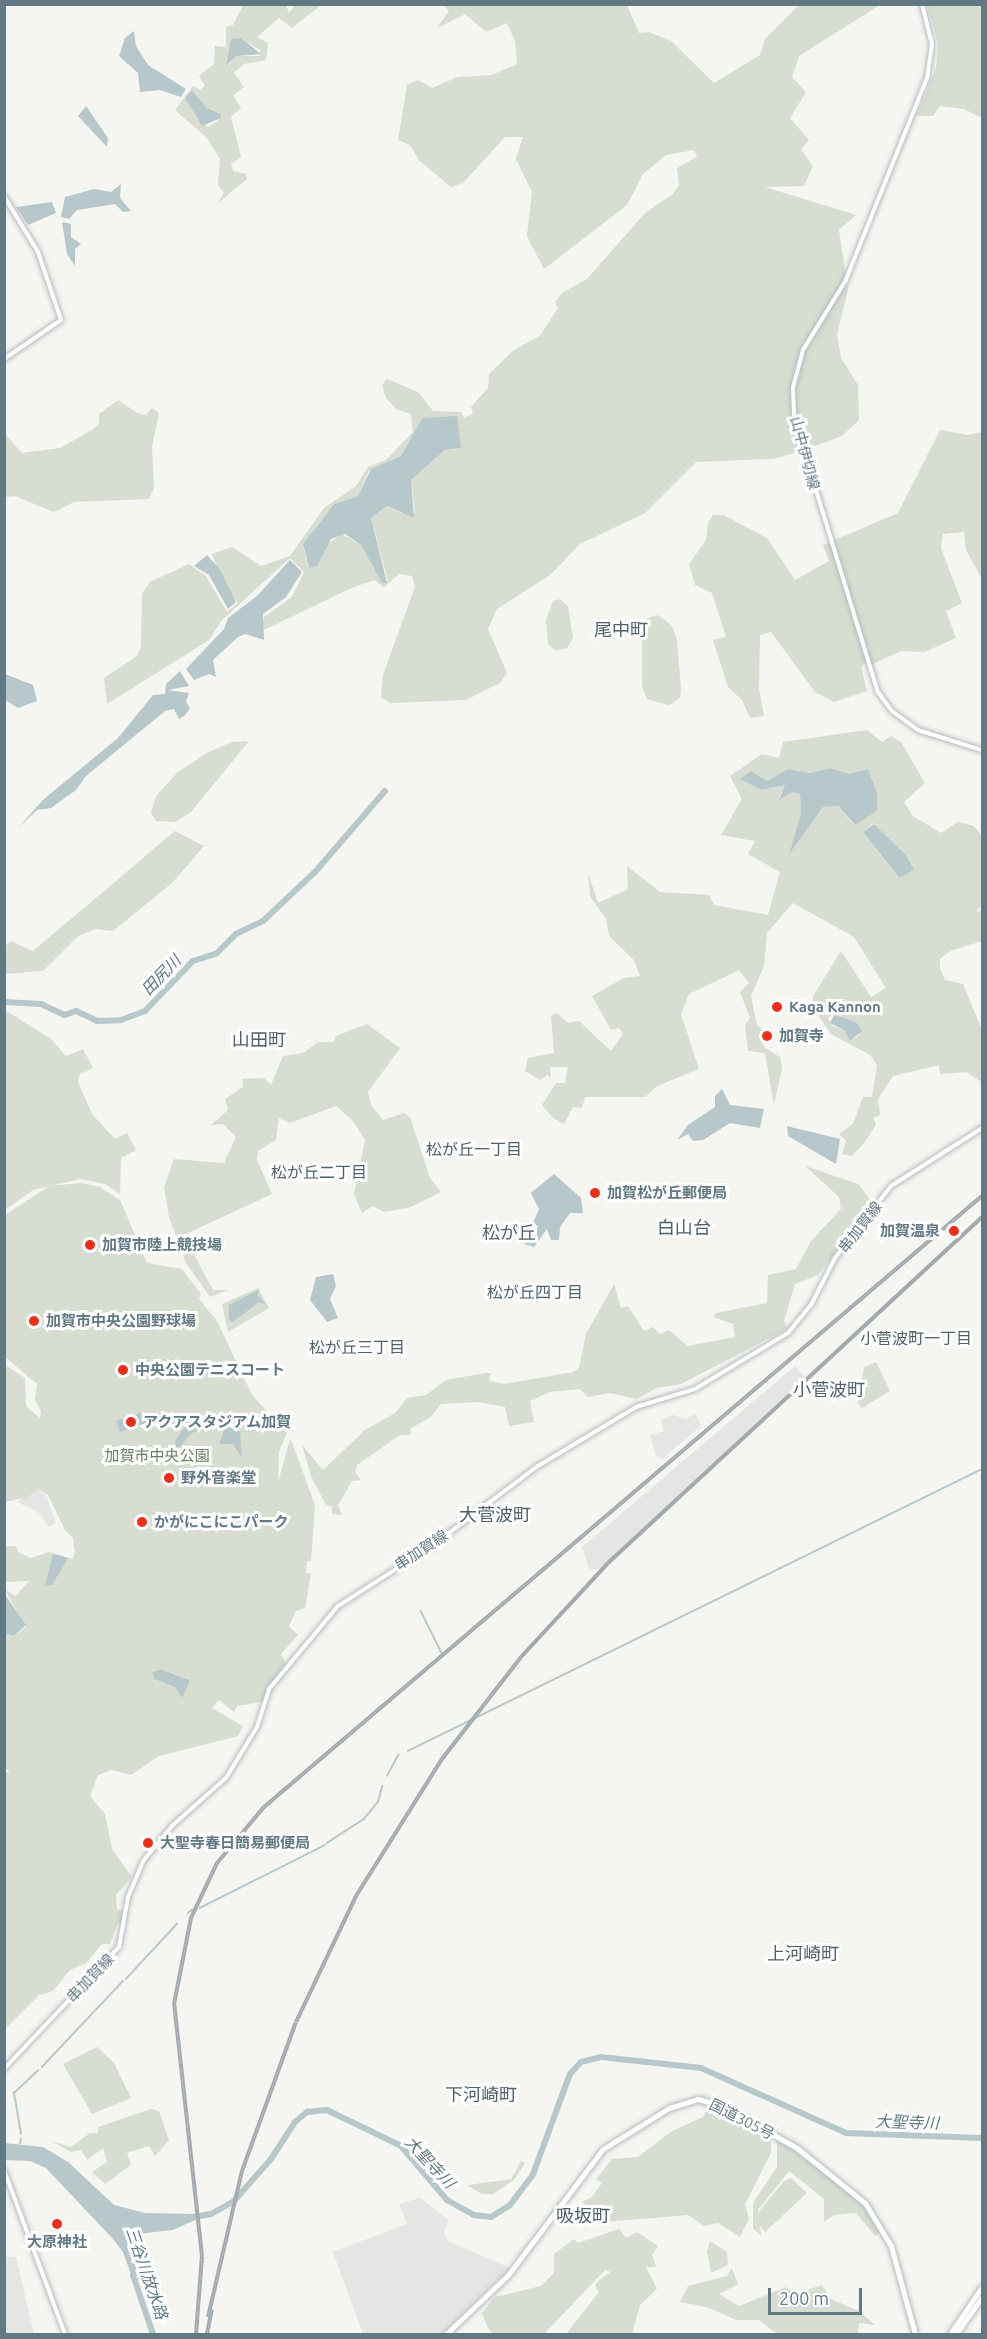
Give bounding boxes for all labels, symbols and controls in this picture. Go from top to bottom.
street label: 山中伊切線 [787,414,823,492]
district label: 尾中町 [594,618,648,640]
water label: 田尻川 [137,951,185,999]
place label: Kaga Kannon [789,998,881,1016]
marker: Kaga Kannon [770,1000,784,1014]
place label: 加賀寺 [779,1027,824,1045]
district label: 山田町 [232,1028,286,1050]
marker: 加賀寺 [760,1029,774,1043]
district label: 松が丘一丁目 [426,1139,522,1159]
district label: 松が丘二丁目 [271,1162,367,1182]
place label: 加賀松が丘郵便局 [607,1184,727,1202]
marker: 加賀松が丘郵便局 [588,1186,602,1200]
street label: 串加賀線 [834,1198,886,1256]
district label: 白山台 [657,1216,711,1238]
district label: 松が丘 [482,1221,536,1243]
place label: 加賀温泉 [880,1222,940,1240]
marker: 加賀温泉 [945,1222,963,1240]
place label: 加賀市陸上競技場 [102,1236,222,1254]
marker: 加賀市陸上競技場 [83,1238,97,1252]
district label: 松が丘四丁目 [487,1282,583,1302]
place label: 加賀市中央公園野球場 [46,1312,196,1330]
marker: 加賀市中央公園野球場 [27,1314,41,1328]
district label: 小菅波町一丁目 [860,1328,972,1348]
district label: 松が丘三丁目 [309,1337,405,1357]
place label: 中央公園テニスコート [135,1361,285,1379]
marker: 中央公園テニスコート [116,1363,130,1377]
district label: 小菅波町 [793,1378,865,1400]
place label: アクアスタジアム加賀 [143,1413,293,1431]
marker: アクアスタジアム加賀 [124,1415,138,1429]
park label: 加賀市中央公園 [105,1447,209,1465]
place label: 野外音楽堂 [181,1469,256,1487]
marker: 野外音楽堂 [162,1471,176,1485]
district label: 大菅波町 [459,1503,531,1525]
place label: かがにこにこパーク [154,1513,289,1531]
marker: かがにこにこパーク [135,1515,149,1529]
street label: 串加賀線 [391,1526,451,1574]
place label: 大聖寺春日簡易郵便局 [160,1834,310,1852]
marker: 大聖寺春日簡易郵便局 [141,1836,155,1850]
district label: 上河崎町 [767,1942,839,1964]
street label: 串加賀線 [63,1950,117,2006]
district label: 下河崎町 [445,2083,517,2105]
street label: 国道305号 [707,2095,777,2143]
water label: 大聖寺川 [875,2111,939,2133]
water label: 大聖寺川 [401,2132,459,2192]
district label: 吸坂町 [556,2204,610,2226]
marker: 大原神社 [50,2217,64,2231]
water label: 三谷川放水路 [122,2224,172,2322]
place label: 大原神社 [27,2233,87,2251]
scale bar [771,2276,866,2314]
text: 200 m [779,2288,829,2308]

